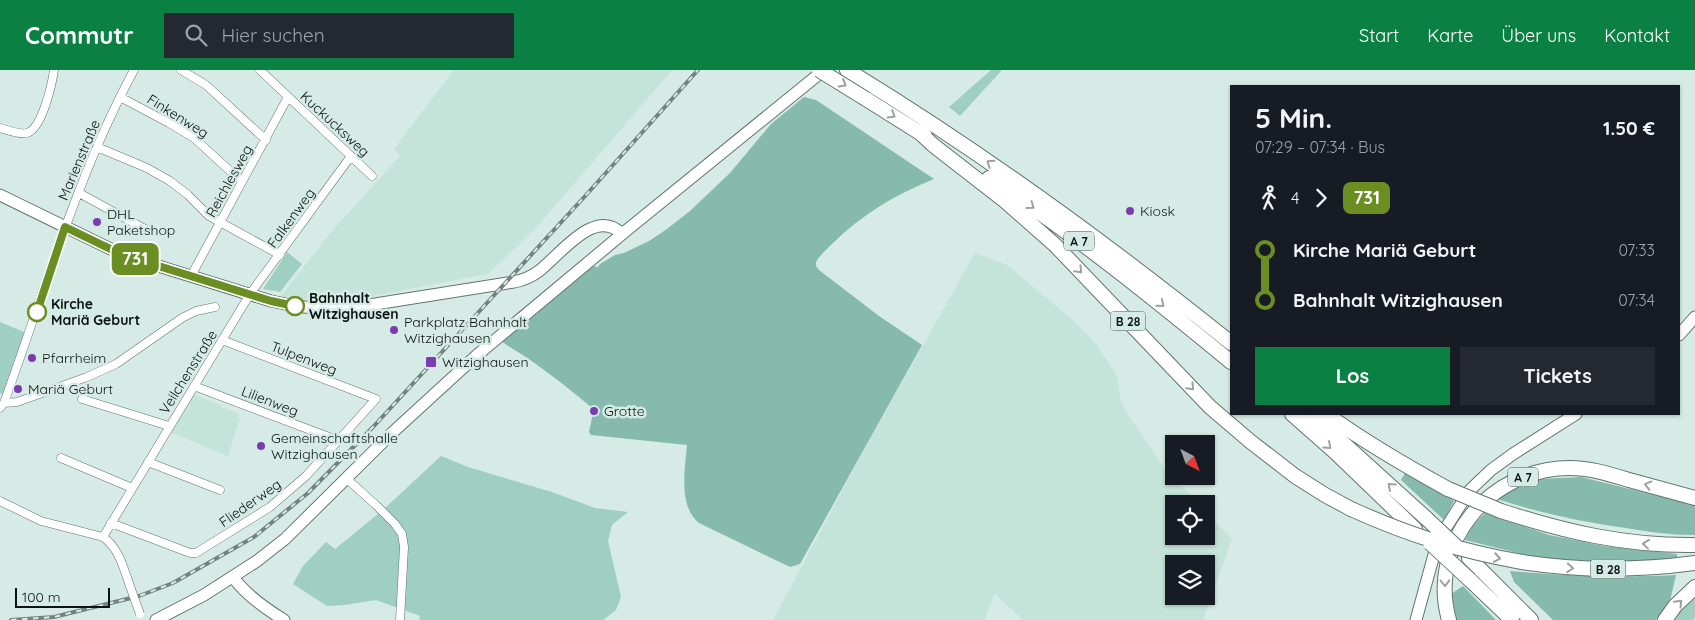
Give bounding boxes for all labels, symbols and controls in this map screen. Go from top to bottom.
search box [164,13,514,58]
text: Commutr [25,20,134,50]
icon: search [182,21,210,49]
text: Hier suchen [222,23,325,47]
text: Start [1359,24,1399,47]
text: Karte [1427,24,1473,47]
text: Über uns [1501,24,1576,47]
text: Kontakt [1604,24,1670,47]
one-way arrow [837,78,846,88]
street label: Kuckucksweg [297,87,373,161]
street label: Finkenweg [144,90,212,142]
text: 5 Min. [1255,100,1332,135]
one-way arrow [886,109,895,118]
text: 1.50 € [1603,116,1655,140]
street label: Marienstraße [54,117,104,203]
text: 07:29 – 07:34 · Bus [1255,137,1385,157]
street label: Reichlesweg [202,142,256,220]
one-way arrow [986,160,996,169]
icon: walk [1255,184,1283,212]
icon: forward [1307,184,1335,212]
street label: Falkenweg [263,185,319,251]
text: 731 [1353,186,1380,209]
text: 4 [1291,188,1299,208]
one-way arrow [1025,201,1034,209]
place label: Kiosk [1140,202,1175,220]
place label: DHL Paketshop [107,205,175,239]
marker: Kiosk [1124,205,1136,217]
marker: DHL Paketshop [91,216,103,228]
road number: A 7 [1064,232,1094,250]
text: Kirche Mariä Geburt [1293,238,1476,262]
text: 07:33 [1618,240,1655,260]
line badge: 731 [106,243,164,275]
text: 731 [122,247,148,270]
one-way arrow [1073,264,1082,273]
text: Bahnhalt Witzighausen [1293,288,1503,312]
place label: Bahnhalt Witzighausen [309,289,399,323]
text: 07:34 [1618,290,1655,310]
place label: Kirche Mariä Geburt [51,295,140,329]
marker: Bahnhalt Witzighausen [285,296,305,316]
one-way arrow [1155,298,1164,307]
marker: Kirche Mariä Geburt [27,302,47,322]
road number: B 28 [1110,312,1146,330]
place label: Parkplatz Bahnhalt Witzighausen [404,313,527,347]
marker: Parkplatz Bahnhalt Witzighausen [388,324,400,336]
street label: Veilchenstraße [155,327,221,417]
street label: Tulpenweg [268,337,340,379]
button: Los [1255,347,1450,405]
button: Tickets [1460,347,1655,405]
place label: Pfarrheim [42,349,106,367]
marker: Pfarrheim [26,352,38,364]
place label: Witzighausen [442,353,529,371]
marker: Witzighausen [424,355,438,369]
place label: Mariä Geburt [28,380,113,398]
one-way arrow [1185,381,1194,390]
street label: Lilienweg [239,382,301,420]
marker: Mariä Geburt [12,383,24,395]
place label: Grotte [604,402,645,420]
marker: Grotte [588,405,600,417]
place label: Gemeinschaftshalle Witzighausen [271,429,398,463]
north arrow [1165,435,1215,485]
map controls [1165,435,1215,605]
marker: Gemeinschaftshalle Witzighausen [255,440,267,452]
one-way arrow [1322,440,1331,449]
road number: A 7 [1508,468,1538,487]
street label: Fliederweg [215,475,285,531]
one-way arrow [1644,481,1653,491]
one-way arrow [1387,483,1396,492]
button: locate [1165,495,1215,545]
one-way arrow [1642,539,1650,550]
one-way arrow [1492,552,1501,562]
button: layers [1165,555,1215,605]
road number: B 28 [1590,559,1626,578]
one-way arrow [1566,563,1574,574]
one-way arrow [1440,579,1450,587]
scale bar [15,585,110,608]
text: 100 m [22,588,60,606]
one-way arrow [1673,599,1682,608]

